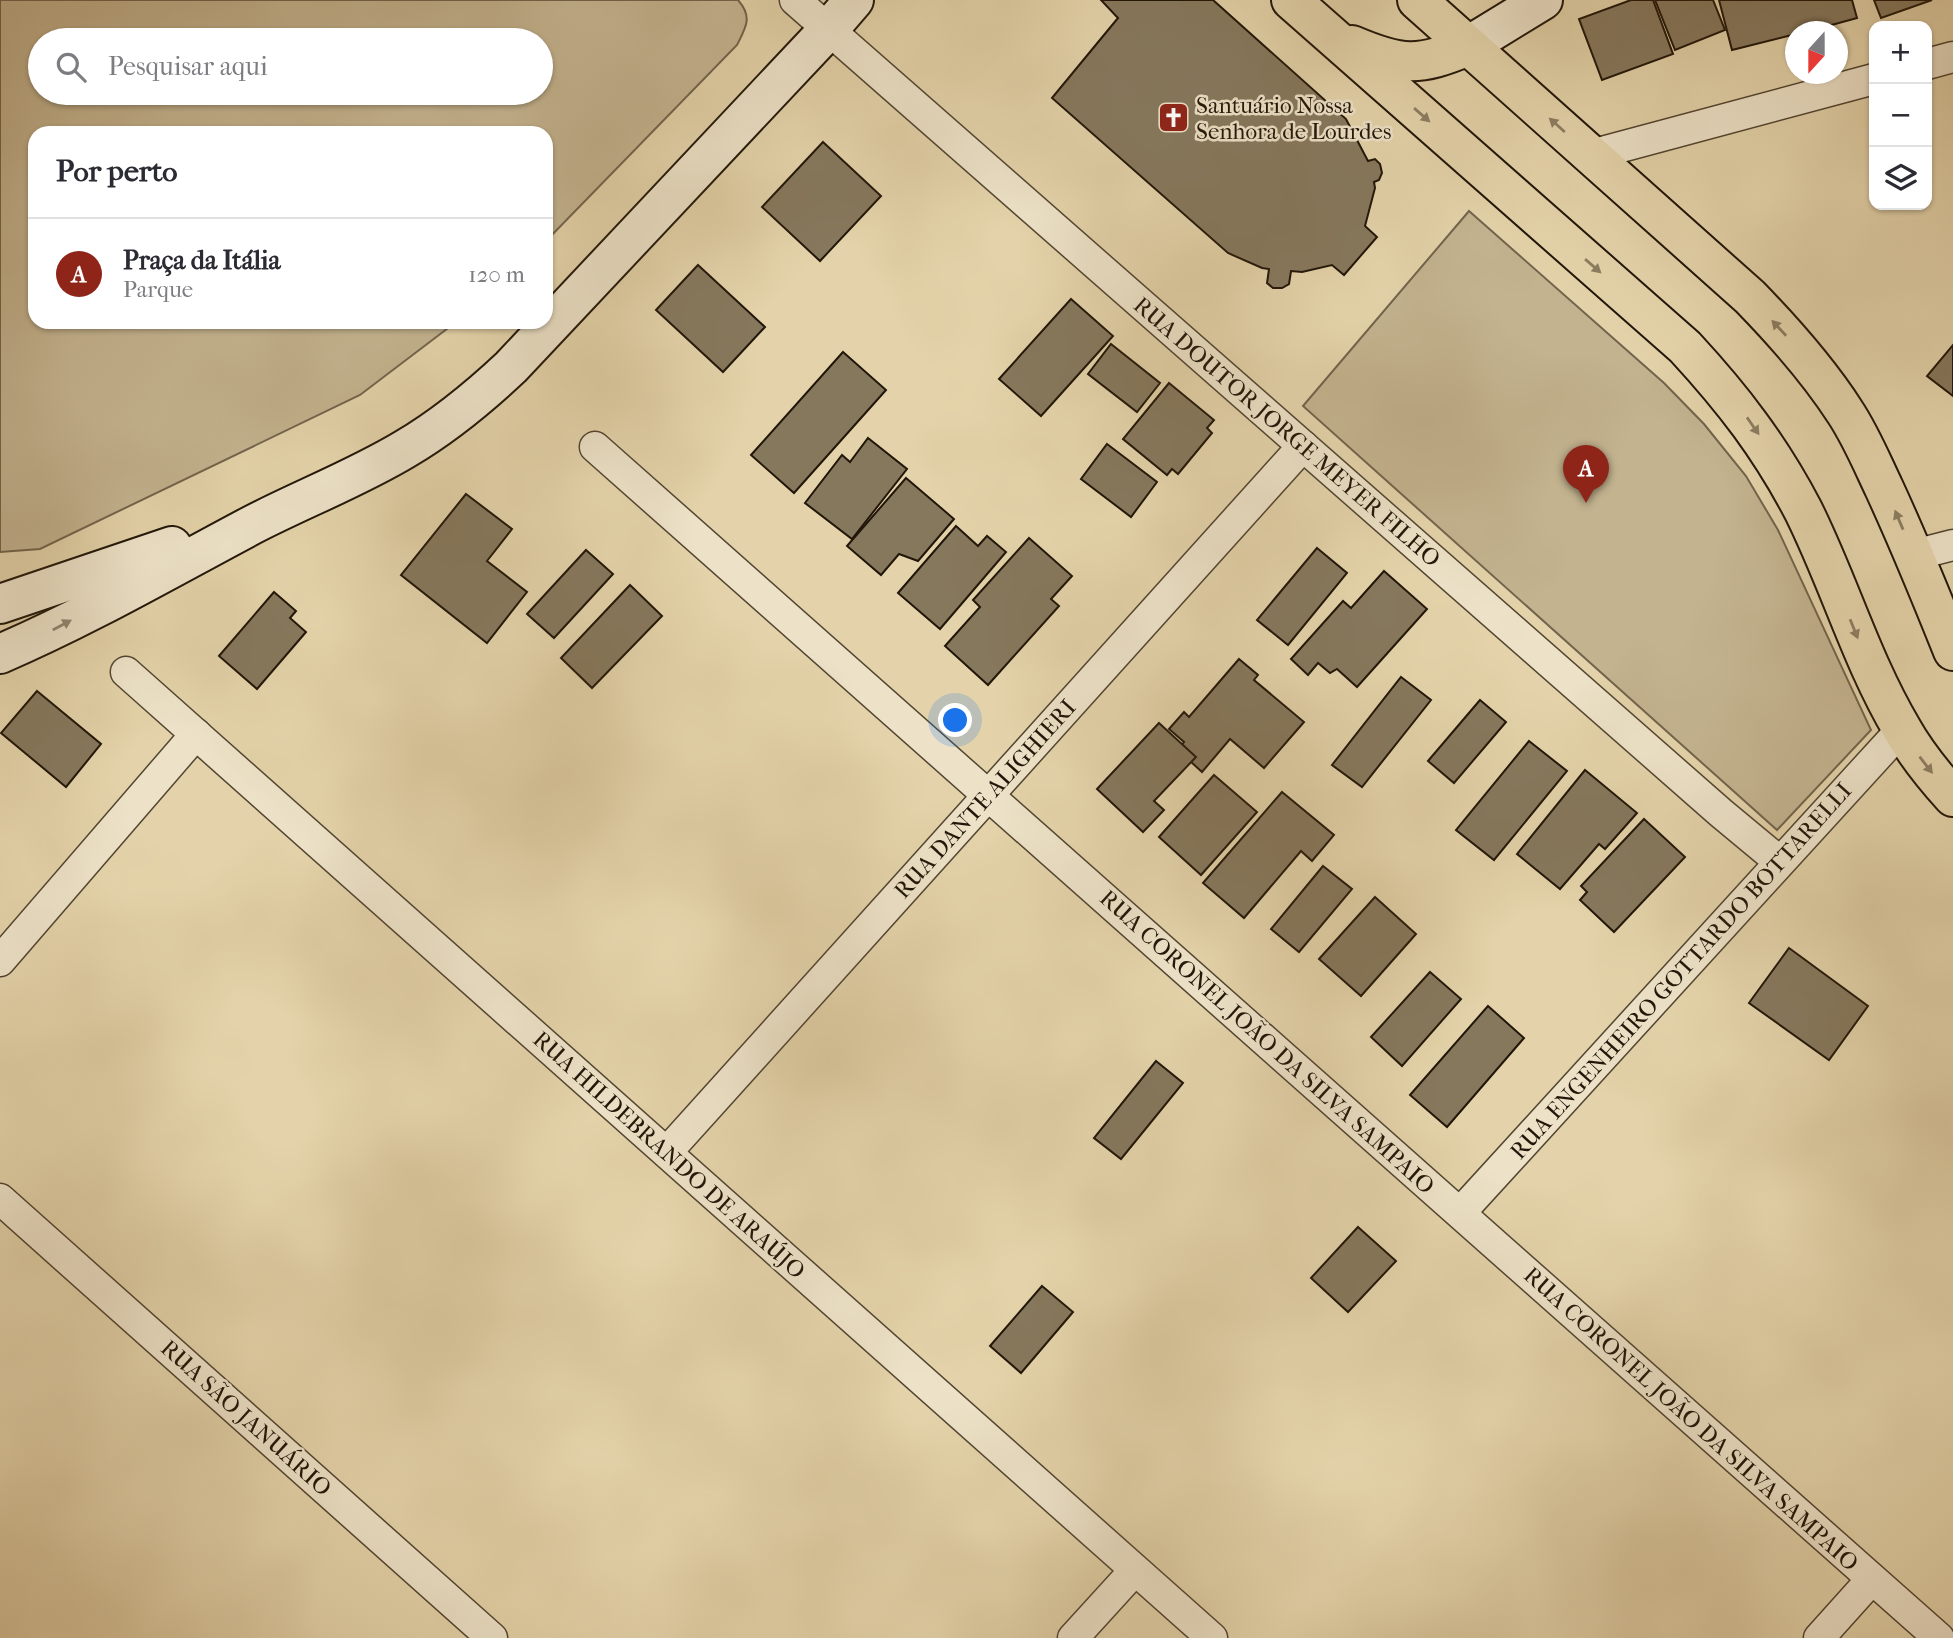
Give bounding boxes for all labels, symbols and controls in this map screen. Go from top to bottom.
north arrow [1785,21,1848,84]
map controls [1869,21,1932,210]
button: + [1869,21,1932,84]
search box [28,28,553,105]
icon: search [52,48,90,86]
text: Pesquisar aqui [108,51,268,82]
button: − [1869,84,1932,147]
place label: Santuário Nossa Senhora de Lourdes [1196,92,1391,145]
church icon: Santuário Nossa Senhora de Lourdes [1156,101,1190,135]
one-way arrow [1413,107,1431,123]
one-way arrow [1548,117,1566,133]
button: layers [1869,147,1932,210]
text: Por perto [56,154,178,189]
text: Praça da Itália [123,245,281,276]
one-way arrow [1584,258,1601,273]
text: A [72,261,86,288]
text: 120 m [468,261,525,288]
text: Parque [123,276,193,303]
street label: RUA DOUTOR JORGE MEYER FILHO [1128,291,1446,573]
one-way arrow [1772,320,1788,337]
one-way arrow [1746,417,1760,435]
pin: A [1563,445,1609,503]
one-way arrow [1893,509,1904,530]
one-way arrow [52,619,72,631]
one-way arrow [1849,619,1860,640]
street label: RUA DANTE ALIGHIERI [889,694,1081,904]
your location [938,703,972,737]
one-way arrow [1918,755,1933,773]
street label: RUA ENGENHEIRO GOTTARDO BOTTARELLI [1505,777,1857,1165]
street label: RUA CORONEL JOÃO DA SILVA SAMPAIO [1094,884,1440,1200]
street label: RUA HILDEBRANDO DE ARAÚJO [527,1026,811,1284]
street label: RUA CORONEL JOÃO DA SILVA SAMPAIO [1518,1261,1864,1577]
street label: RUA SÃO JANUÁRIO [155,1334,337,1502]

